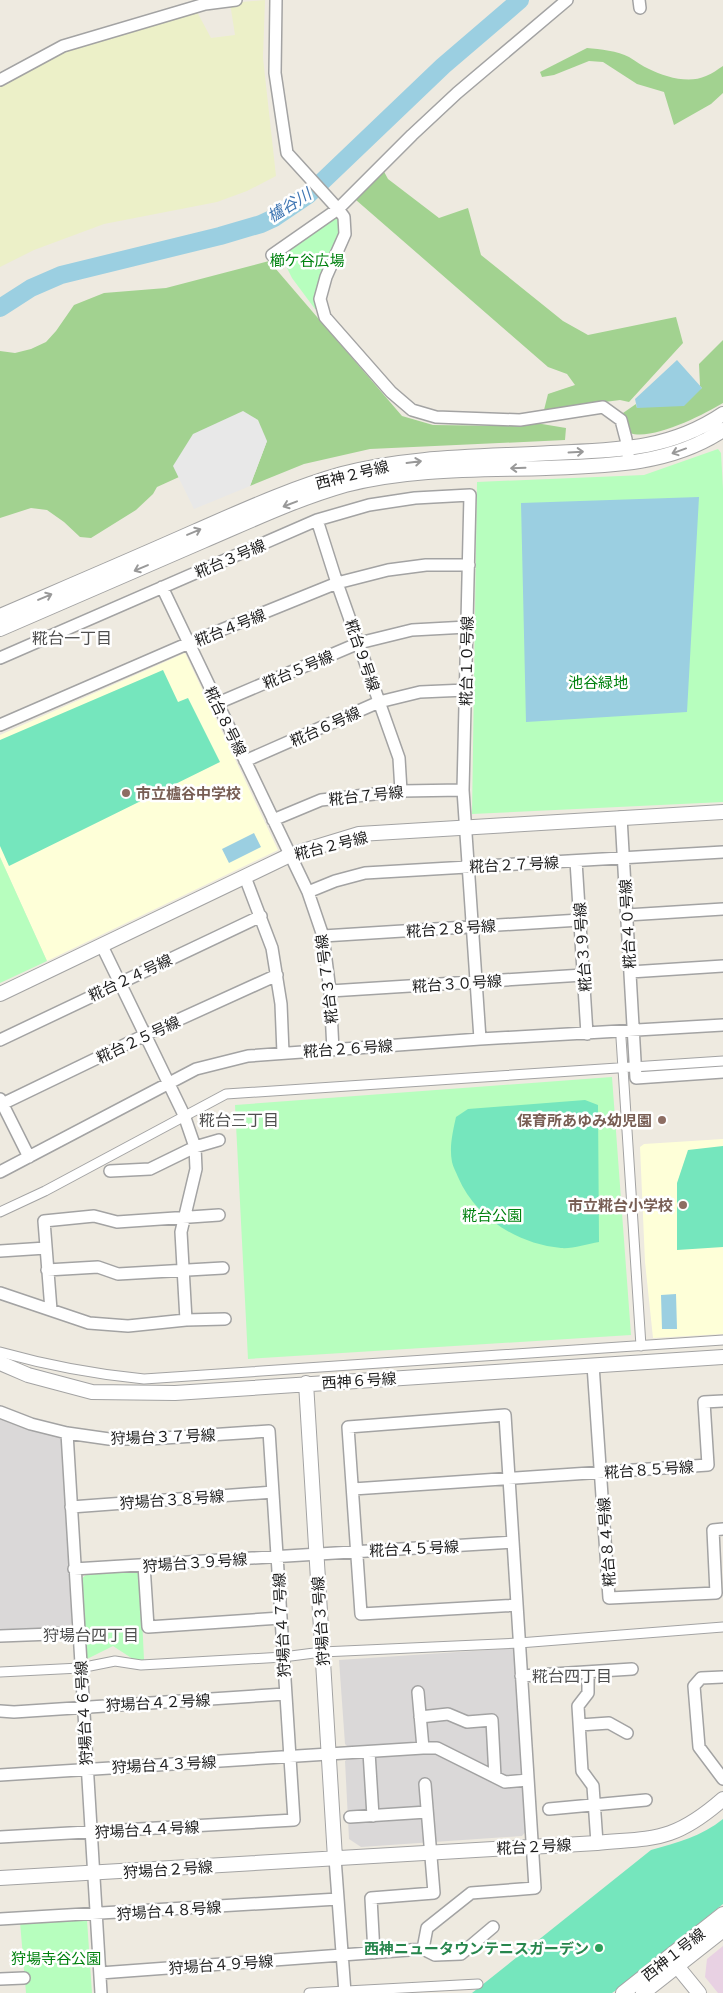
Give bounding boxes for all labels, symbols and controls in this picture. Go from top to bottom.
water label: 櫨谷川 [263,182,317,227]
park label: 櫛ケ谷広場 [269,250,345,270]
one-way arrow [672,447,687,456]
one-way arrow [568,448,584,457]
street label: 西神２号線 [313,455,391,493]
one-way arrow [406,457,422,467]
one-way arrow [511,464,527,473]
one-way arrow [283,500,298,509]
one-way arrow [186,527,201,537]
street label: 糀台３号線 [192,534,268,582]
one-way arrow [134,564,149,573]
one-way arrow [37,592,52,601]
street label: 糀台４号線 [191,604,269,650]
street label: 糀台９号線 [341,616,385,694]
street label: 糀台１０号線 [455,616,477,706]
district label: 糀台一丁目 [32,627,112,649]
street label: 糀台５号線 [260,645,336,693]
park label: 池谷緑地 [568,672,628,692]
street label: 糀台８号線 [201,683,251,759]
street label: 糀台６号線 [287,702,363,750]
street label: 糀台７号線 [328,781,404,809]
place label: 市立櫨谷中学校 [136,783,241,803]
marker: 市立櫨谷中学校 [120,787,132,799]
street label: 糀台２号線 [292,826,370,864]
street label: 糀台２７号線 [469,852,559,876]
street label: 糀台４０号線 [615,879,639,969]
street label: 糀台３９号線 [569,901,595,993]
street label: 糀台２８号線 [405,915,497,941]
street label: 糀台３７号線 [311,933,341,1025]
street label: 糀台２４号線 [85,949,175,1005]
street label: 糀台３０号線 [411,970,503,996]
street label: 糀台２５号線 [93,1011,183,1067]
street label: 糀台２６号線 [302,1035,394,1061]
district label: 糀台三丁目 [199,1109,279,1131]
place label: 保育所あゆみ幼児園 [517,1110,652,1130]
marker: 保育所あゆみ幼児園 [656,1114,668,1126]
place label: 市立糀台小学校 [568,1195,673,1215]
marker: 市立糀台小学校 [677,1199,689,1211]
park label: 糀台公園 [462,1205,522,1225]
street label: 西神６号線 [321,1367,397,1393]
street label: 狩場台３７号線 [110,1424,216,1448]
street label: 糀台８５号線 [603,1456,695,1482]
street label: 狩場台３８号線 [119,1485,225,1513]
street label: 糀台８４号線 [593,1496,619,1588]
street label: 糀台４５号線 [369,1536,459,1560]
street label: 狩場台３９号線 [142,1548,248,1576]
street label: 狩場台４７号線 [268,1572,294,1678]
street label: 狩場台３号線 [307,1575,333,1667]
district label: 狩場台四丁目 [43,1624,139,1646]
street label: 狩場台４６号線 [70,1660,96,1766]
district label: 糀台四丁目 [532,1665,612,1687]
street label: 狩場台４２号線 [105,1689,211,1715]
street label: 狩場台４３号線 [111,1751,217,1777]
street label: 狩場台４４号線 [94,1816,200,1842]
street label: 糀台２号線 [496,1834,572,1858]
street label: 狩場台２号線 [122,1856,214,1882]
street label: 狩場台４８号線 [116,1896,222,1924]
street label: 西神１号線 [637,1923,709,1985]
place label: 西神ニュータウンテニスガーデン [364,1938,589,1958]
marker: 西神ニュータウンテニスガーデン [593,1942,605,1954]
park label: 狩場寺谷公園 [11,1948,101,1968]
street label: 狩場台４９号線 [168,1950,274,1978]

